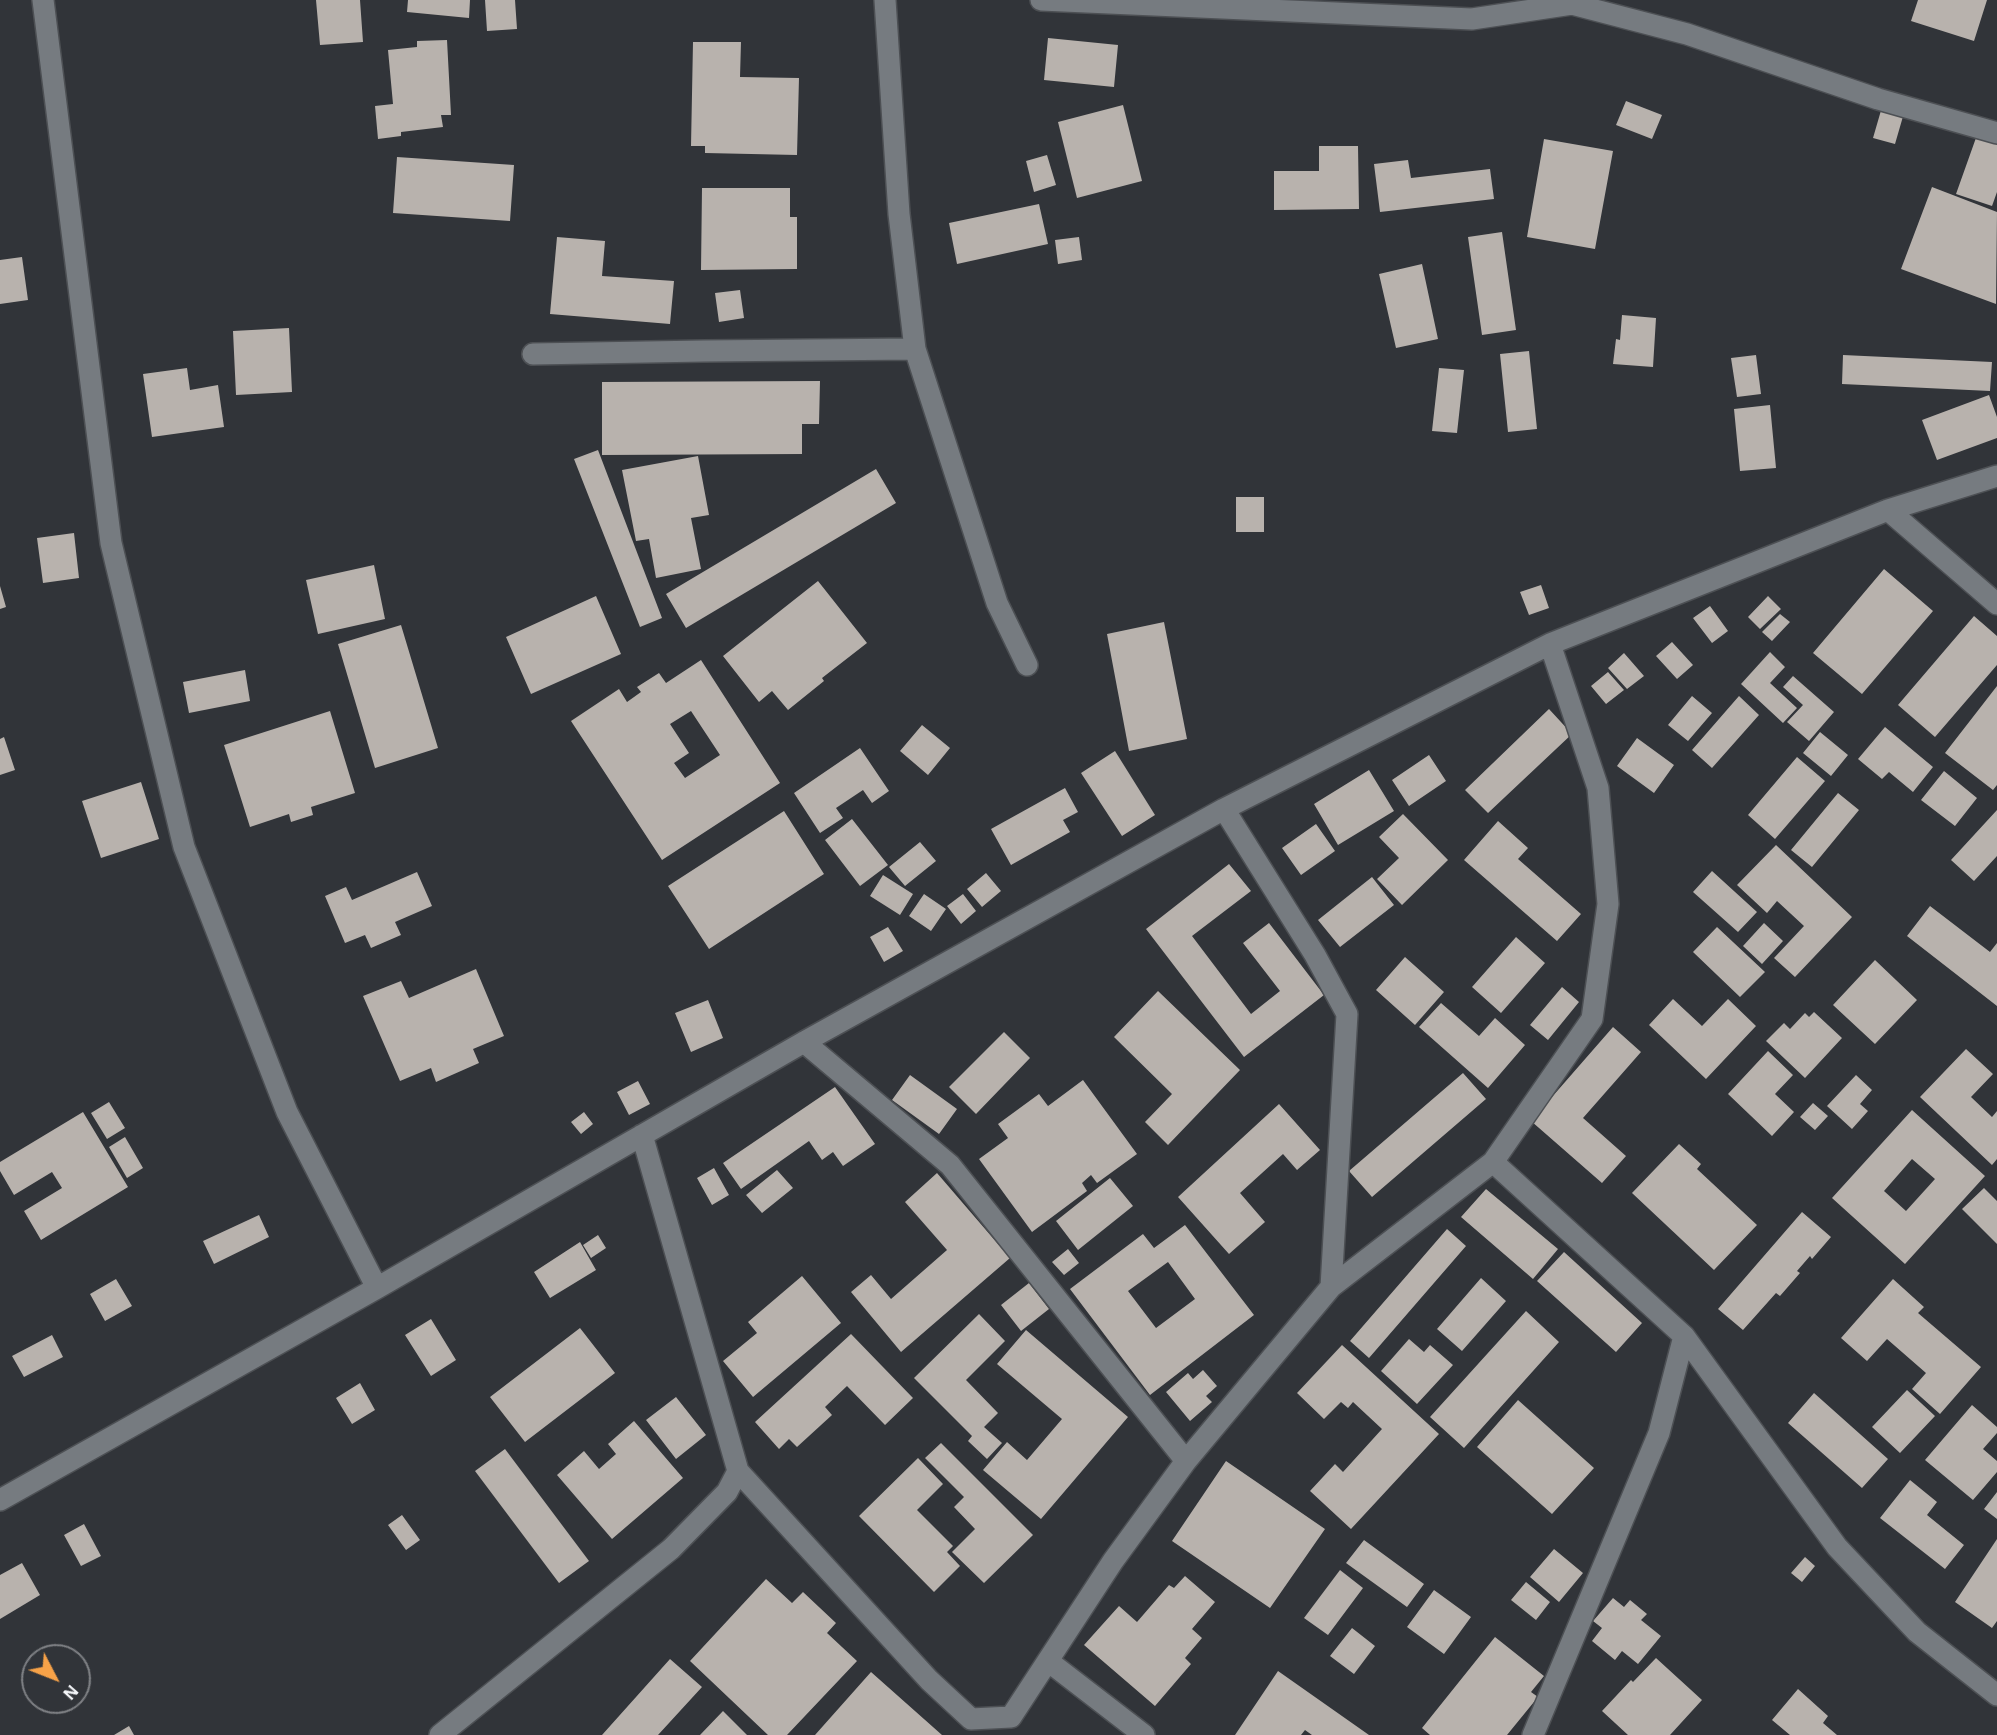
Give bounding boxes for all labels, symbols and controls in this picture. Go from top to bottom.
north arrow [21,1644,91,1714]
text: N [59,1681,82,1703]

